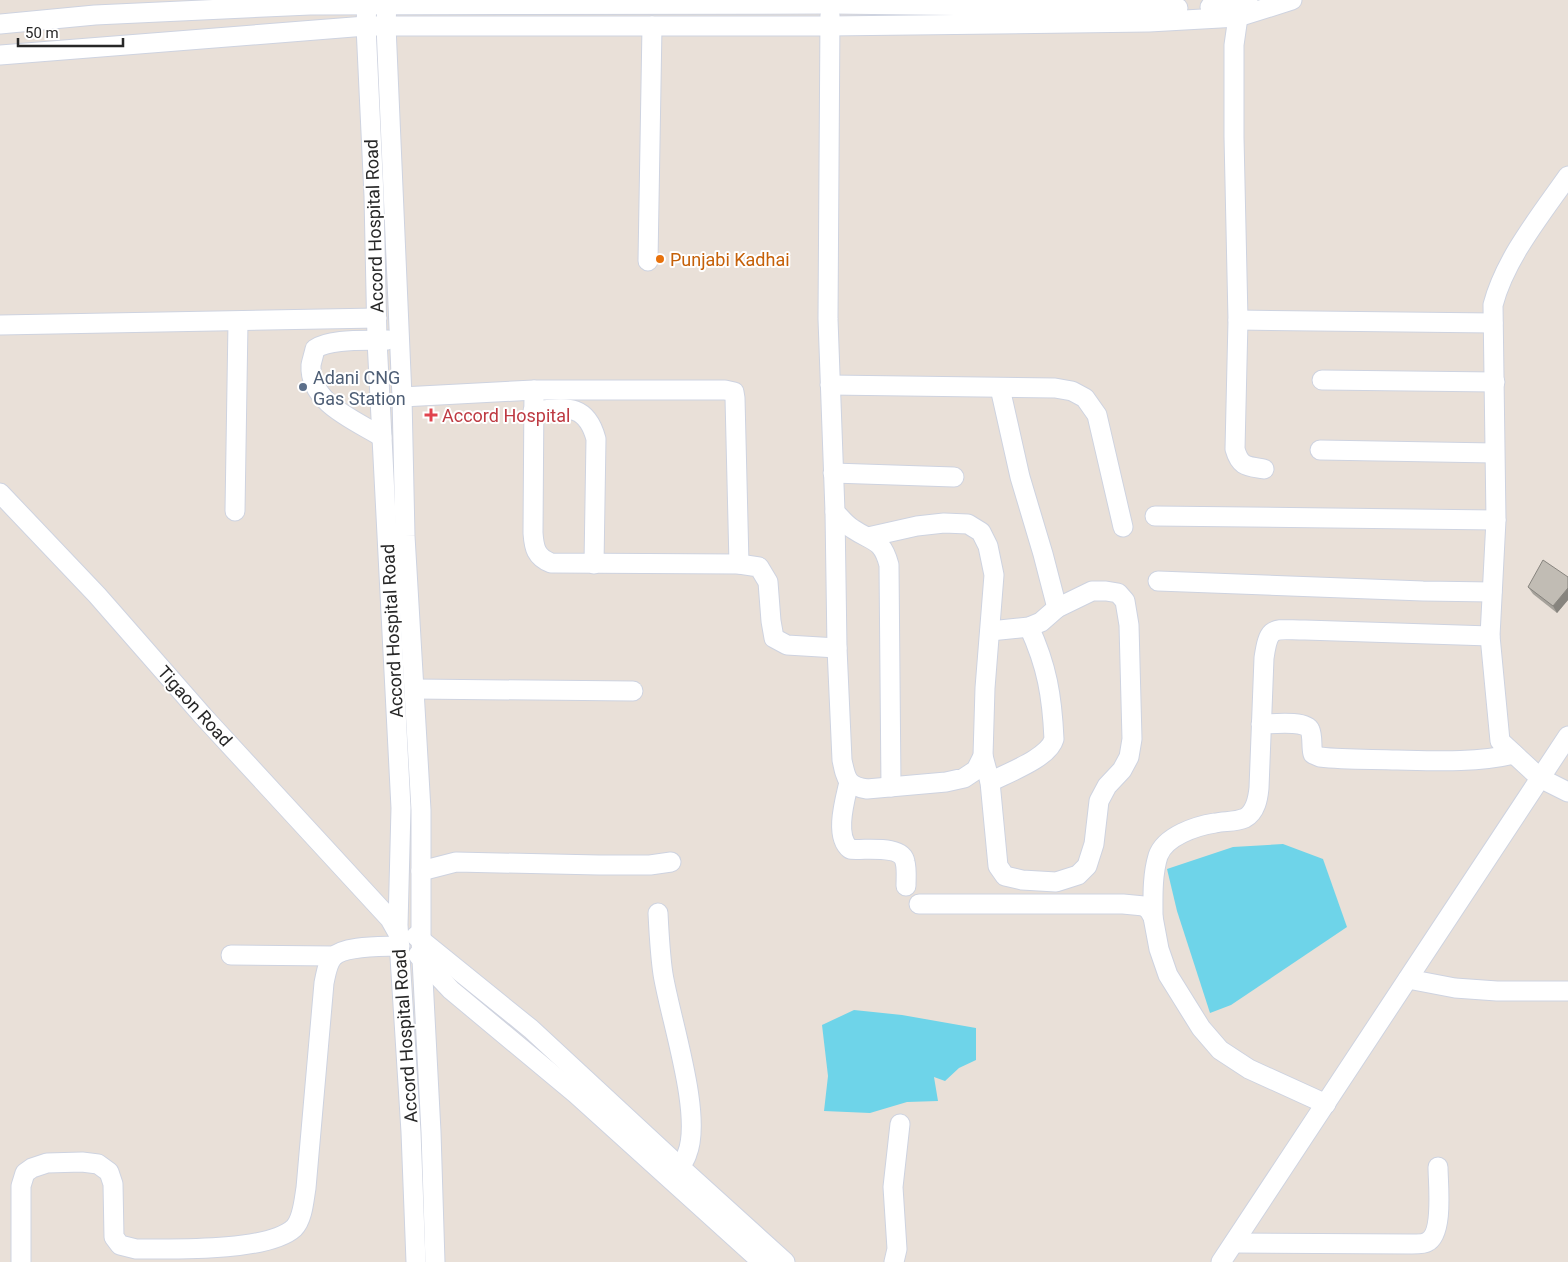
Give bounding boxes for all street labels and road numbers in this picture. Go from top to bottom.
street label: Accord Hospital Road [360,139,388,313]
street label: Accord Hospital Road [377,544,407,718]
street label: Tigaon Road [153,661,237,751]
street label: Accord Hospital Road [388,948,422,1124]

